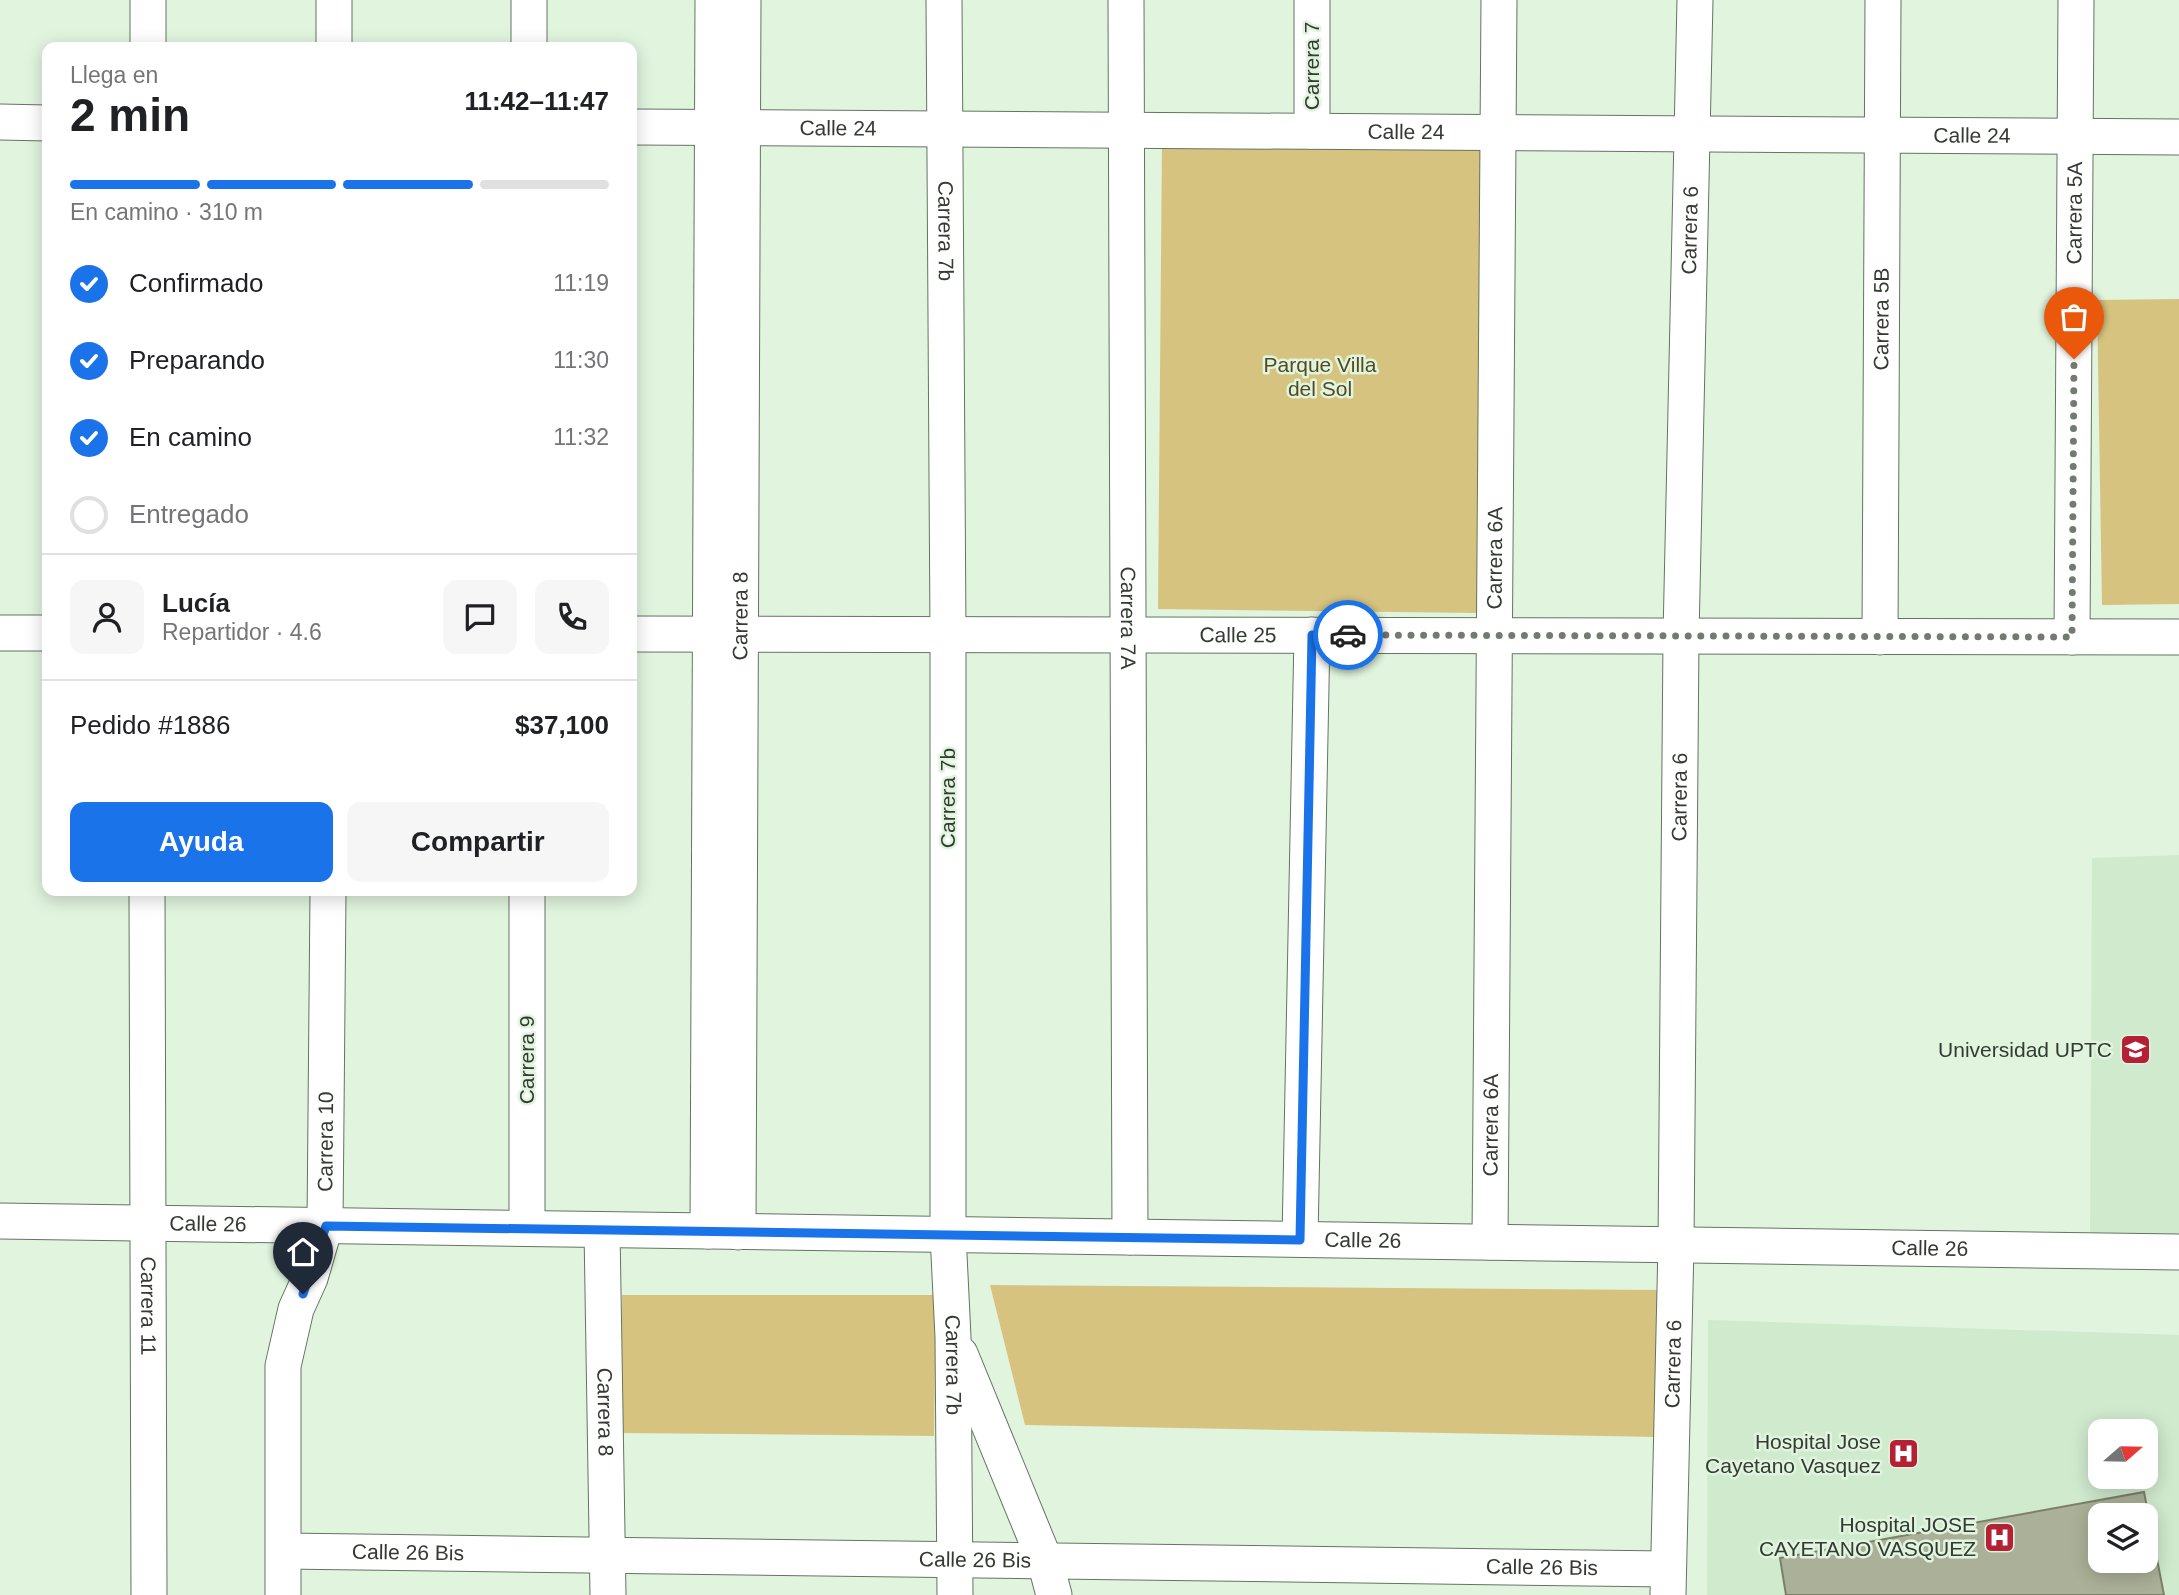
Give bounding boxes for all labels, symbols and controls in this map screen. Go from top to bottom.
street label: Carrera 7 [1300,22,1323,110]
text: Llega en [70,62,158,88]
text: 11:42–11:47 [464,86,609,116]
text: 2 min [70,89,190,141]
street label: Calle 24 [799,116,877,140]
street label: Calle 24 [1367,120,1445,143]
street label: Calle 24 [1933,123,2011,147]
street label: Carrera 5A [2062,162,2086,264]
street label: Carrera 7b [934,181,958,281]
street label: Carrera 6 [1677,186,1702,275]
text: En camino · 310 m [70,199,263,225]
icon: check [70,265,108,303]
text: Confirmado [129,268,263,298]
street label: Carrera 5B [1869,268,1893,370]
text: 11:19 [553,270,609,296]
pin [2044,287,2104,359]
icon: bag [2055,298,2093,336]
icon: check [70,342,108,380]
text: Preparando [129,345,265,375]
text: 11:30 [553,347,609,373]
park label: Parque Villa del Sol [1264,353,1377,400]
icon: check [70,419,108,457]
text: En camino [129,422,252,452]
text: 11:32 [553,424,609,450]
text: Entregado [129,499,249,529]
street label: Carrera 6A [1483,507,1506,609]
street label: Carrera 7A [1117,567,1140,669]
street label: Carrera 8 [728,572,752,660]
button: person [70,580,144,654]
button: chat [443,580,517,654]
button: phone [535,580,609,654]
text: Lucía [162,588,230,618]
courier [1313,600,1383,670]
icon: car [1329,616,1367,654]
text: Repartidor · 4.6 [162,619,322,645]
street label: Calle 25 [1199,623,1277,646]
text: Pedido #1886 [70,710,230,740]
text: $37,100 [515,710,609,740]
street label: Carrera 7b [936,748,959,848]
street label: Carrera 6 [1667,753,1691,842]
button: Ayuda [70,802,333,882]
button: Compartir [347,802,609,882]
street label: Carrera 9 [515,1016,538,1104]
school or university icon: Universidad UPTC [2118,1033,2152,1067]
place label: Universidad UPTC [1938,1038,2112,1061]
street label: Carrera 6A [1478,1074,1502,1176]
street label: Carrera 10 [313,1091,337,1192]
street label: Calle 26 [169,1211,247,1236]
pin [273,1222,333,1294]
street label: Calle 26 [1324,1228,1402,1252]
icon: home [284,1233,322,1271]
street label: Calle 26 [1891,1236,1969,1260]
street label: Carrera 11 [137,1257,160,1355]
street label: Carrera 7b [941,1314,966,1415]
street label: Carrera 6 [1660,1319,1685,1409]
street label: Carrera 8 [593,1367,618,1457]
north arrow [2088,1419,2158,1489]
map controls [2088,1419,2158,1573]
place label: Hospital Jose Cayetano Vasquez [1705,1430,1881,1477]
hospital icon: Hospital Jose Cayetano Vasquez [1887,1437,1921,1471]
button: layers [2088,1503,2158,1573]
place label: Hospital JOSE CAYETANO VASQUEZ [1759,1513,1976,1560]
hospital icon: Hospital JOSE CAYETANO VASQUEZ [1982,1520,2016,1554]
street label: Calle 26 Bis [352,1540,464,1564]
street label: Calle 26 Bis [919,1547,1031,1572]
street label: Calle 26 Bis [1486,1555,1598,1579]

